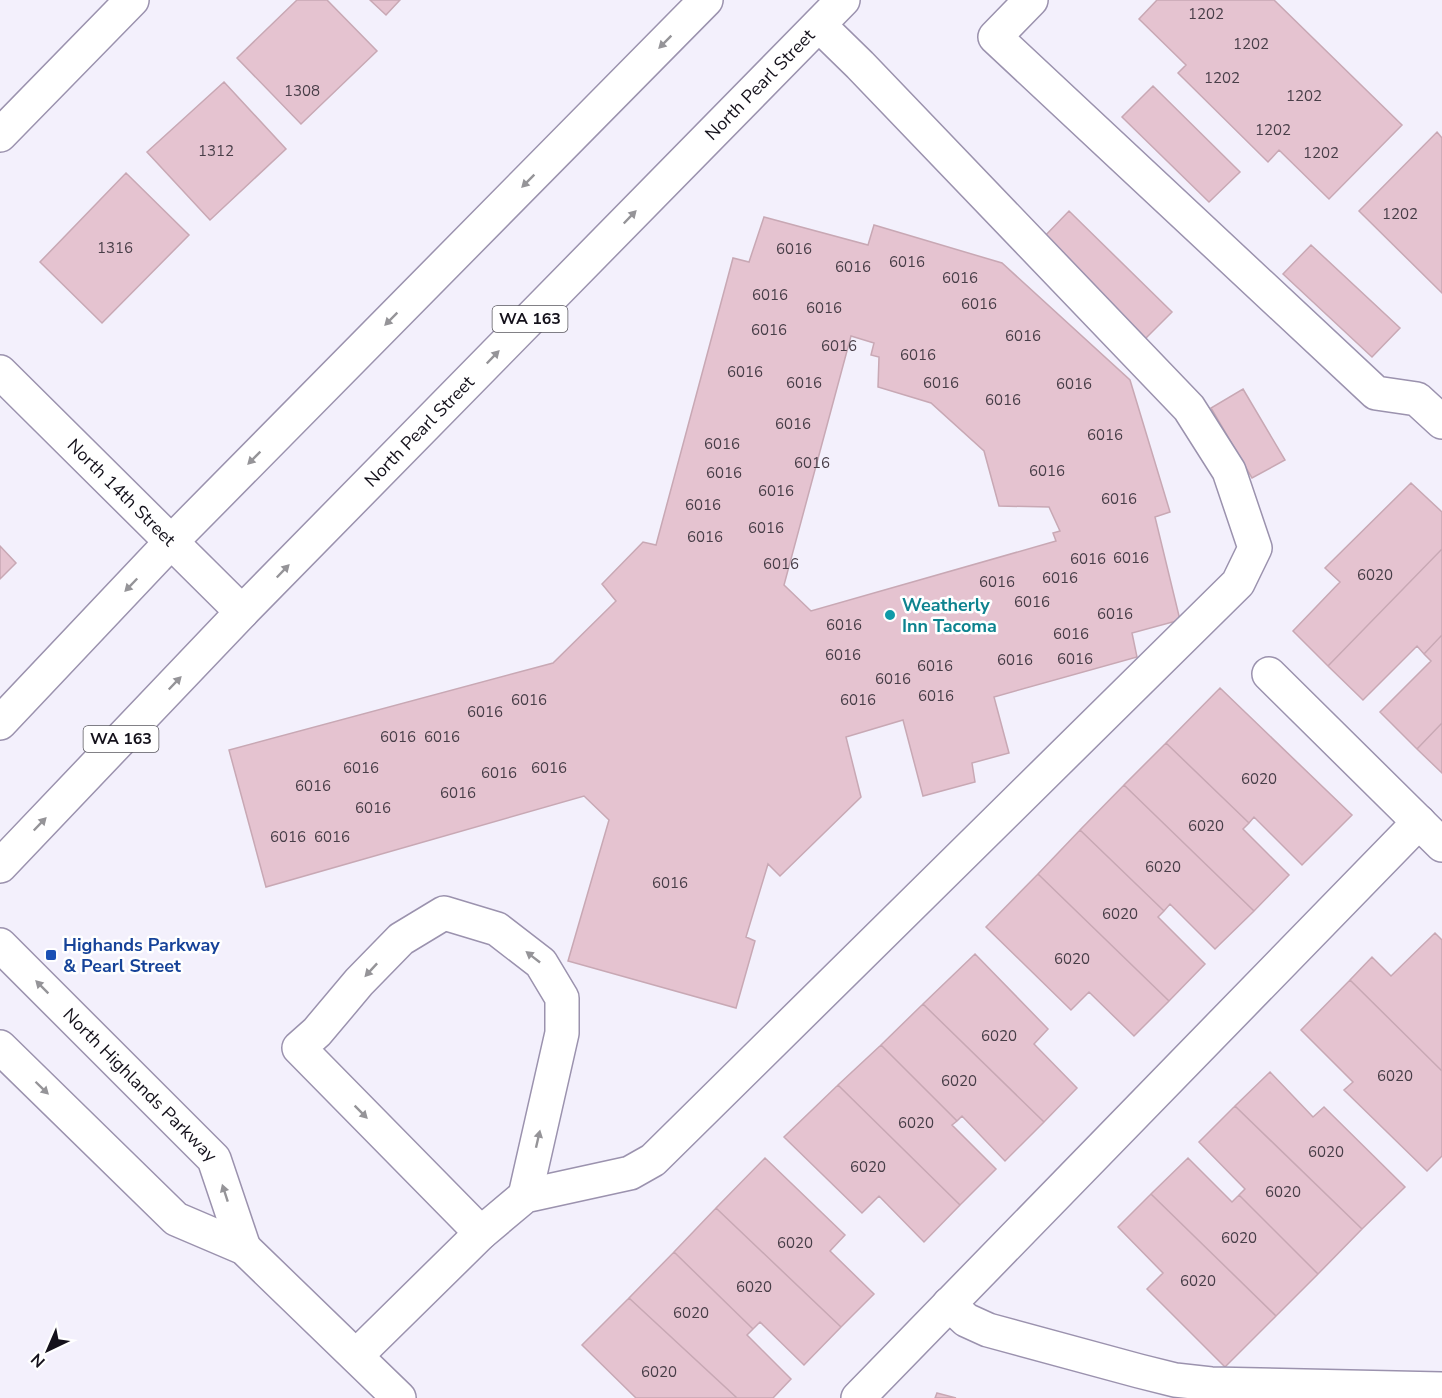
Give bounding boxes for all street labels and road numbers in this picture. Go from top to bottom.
street label: North Pearl Street [700,23,821,146]
road number: WA 163 [492,306,568,332]
street label: North Pearl Street [359,370,480,492]
street label: North 14th Street [62,433,181,552]
road number: WA 163 [84,726,158,752]
street label: North Highlands Parkway [58,1003,223,1168]

